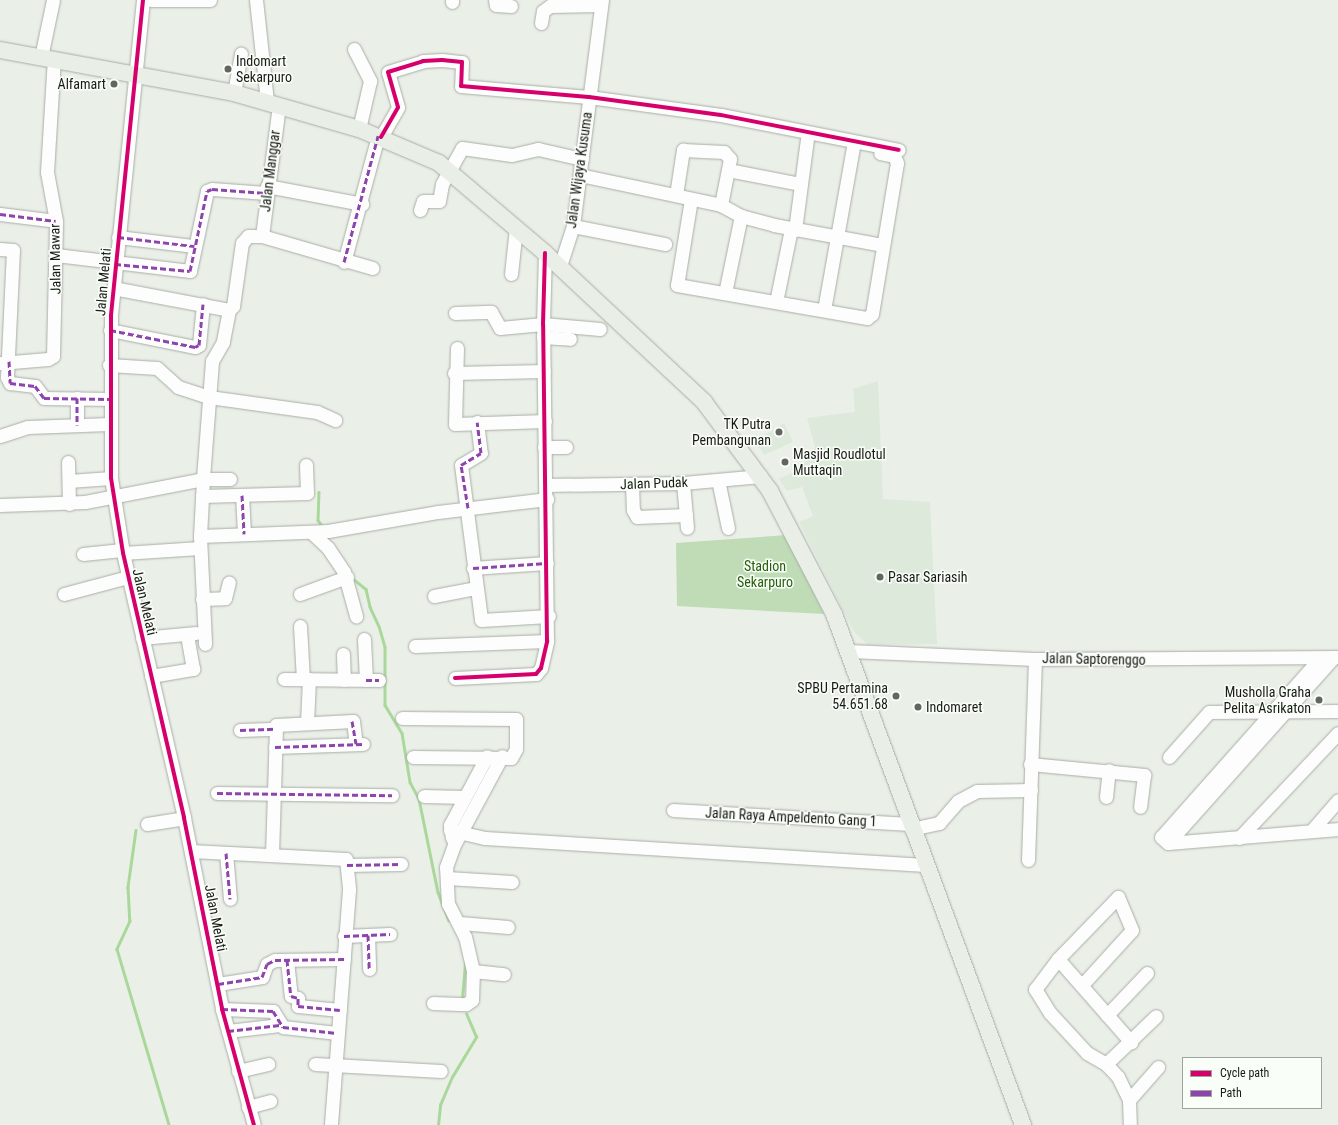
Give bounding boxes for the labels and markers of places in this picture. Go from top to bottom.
place label: Indomart Sekarpuro [236,53,292,86]
marker: Indomart Sekarpuro [223,64,233,74]
place label: Alfamart [58,76,106,92]
marker: Alfamart [109,79,119,89]
place label: TK Putra Pembangunan [692,416,771,448]
marker: TK Putra Pembangunan [774,427,784,437]
place label: Masjid Roudlotul Muttaqin [793,446,886,478]
marker: Masjid Roudlotul Muttaqin [780,457,790,467]
place label: Pasar Sariasih [888,569,967,585]
marker: Pasar Sariasih [875,572,885,582]
place label: SPBU Pertamina 54.651.68 [797,680,888,712]
place label: Musholla Graha Pelita Asrikaton [1224,684,1311,716]
marker: SPBU Pertamina 54.651.68 [891,691,901,701]
marker: Musholla Graha Pelita Asrikaton [1314,695,1324,705]
place label: Indomaret [926,699,982,715]
marker: Indomaret [913,702,923,712]

